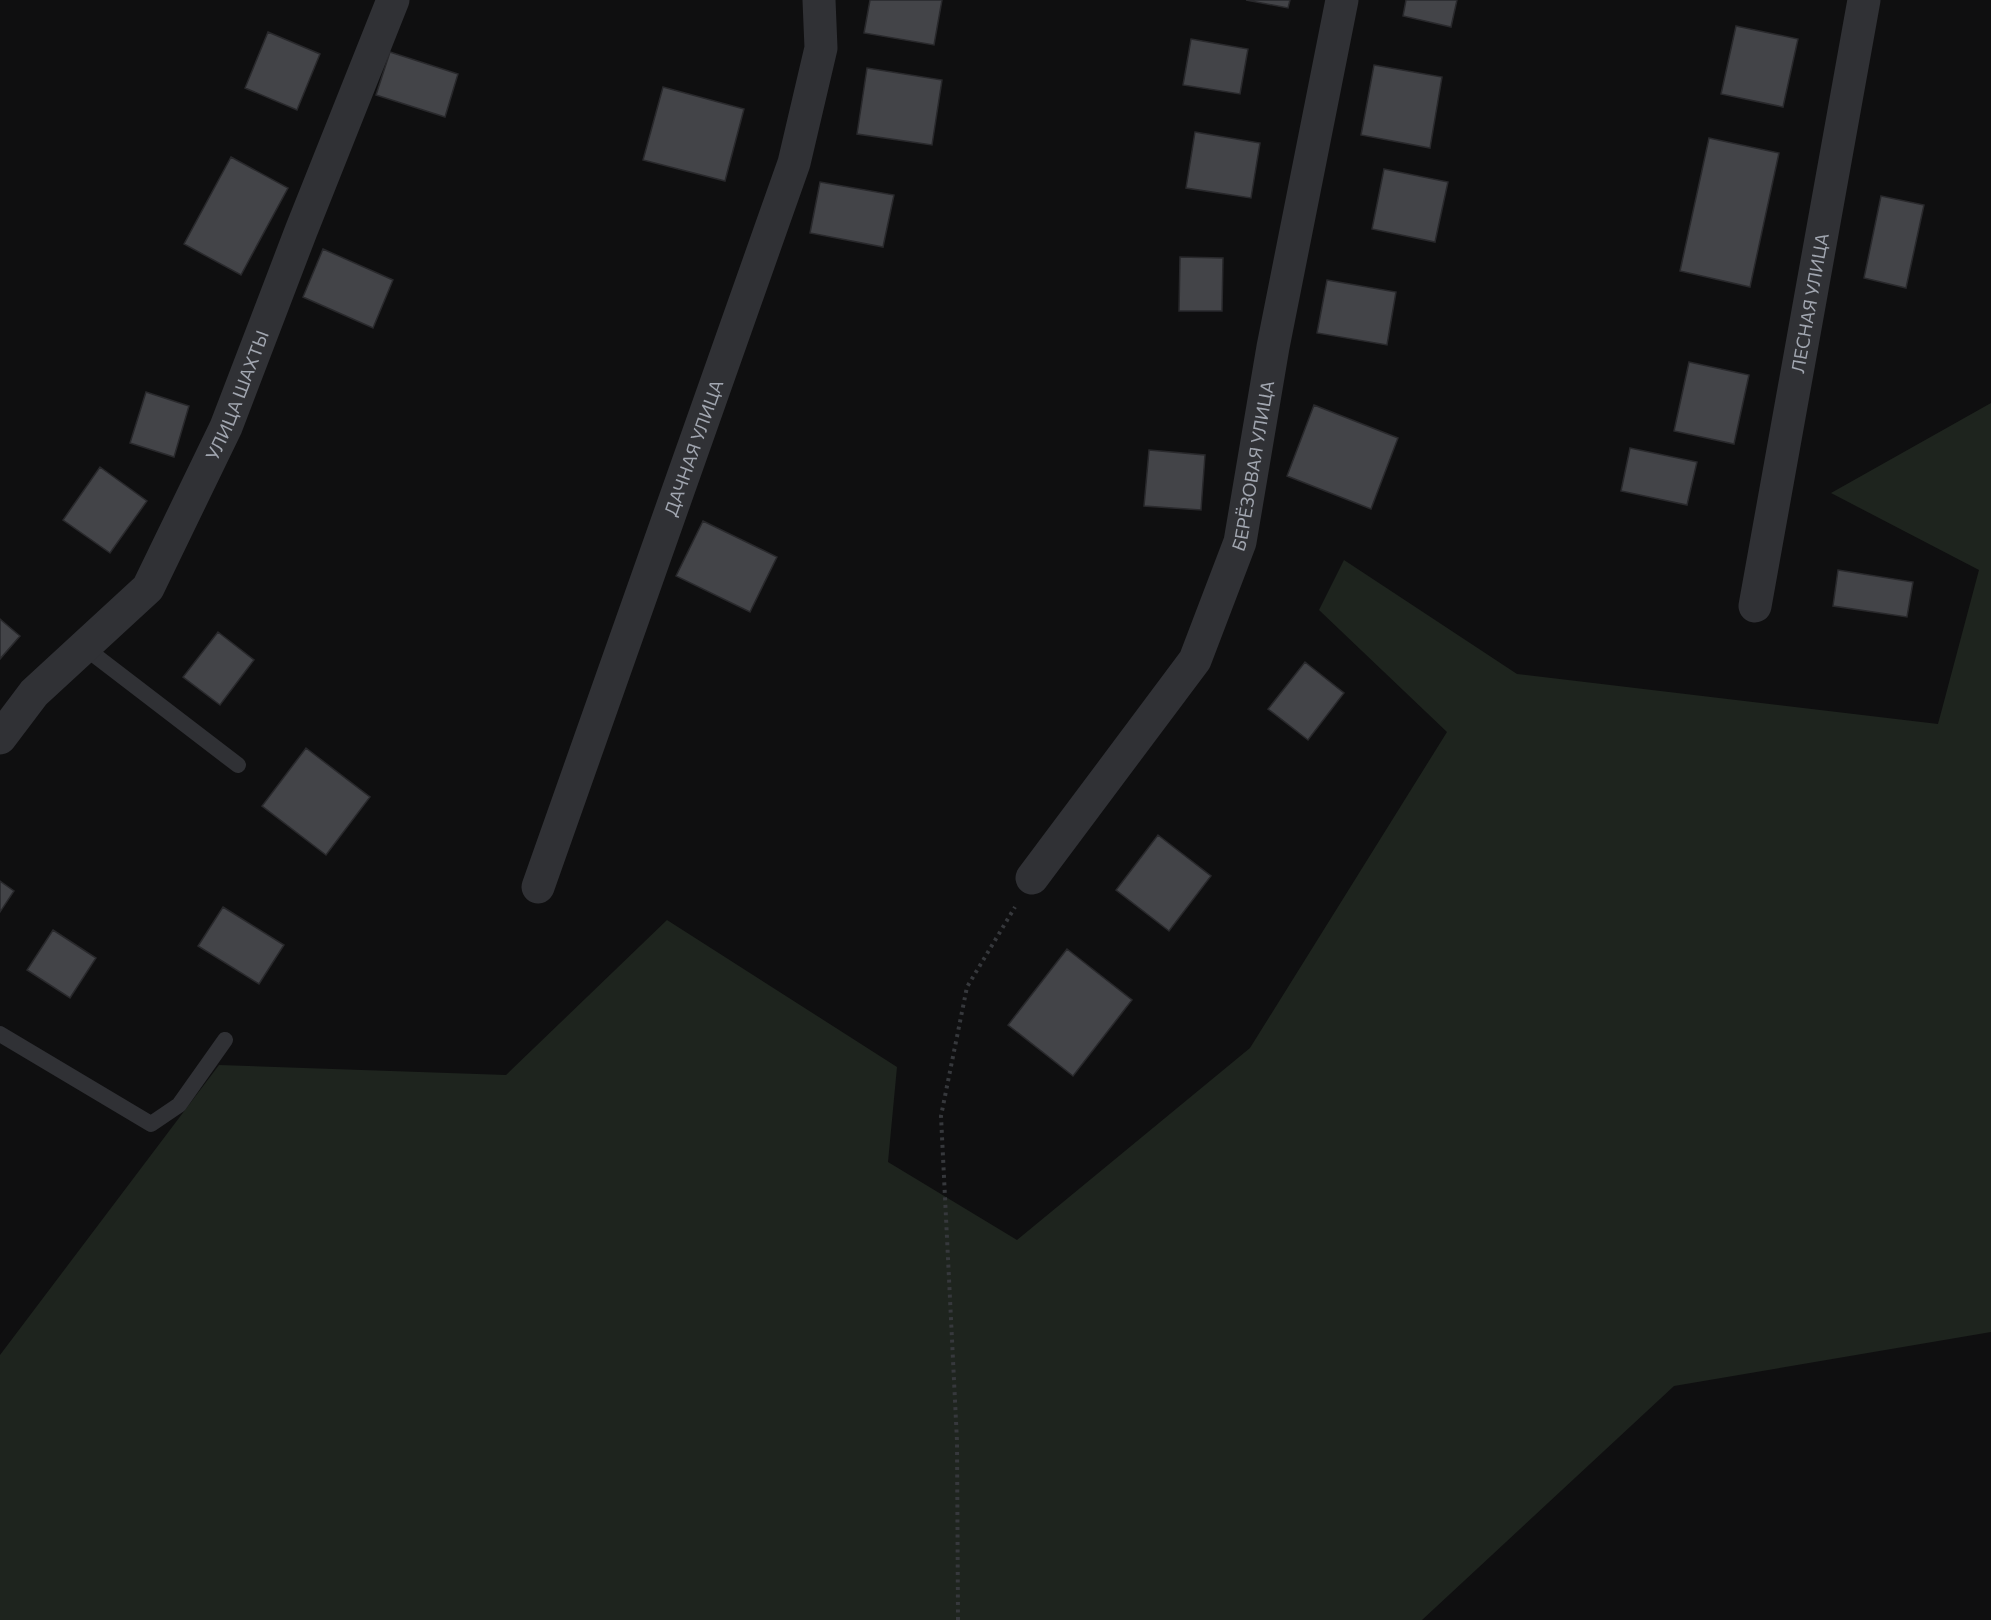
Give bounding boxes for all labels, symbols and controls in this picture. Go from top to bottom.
street label: ЛЕСНАЯ УЛИЦА [1786,231,1833,375]
street label: УЛИЦА ШАХТЫ [201,327,273,464]
street label: ДАЧНАЯ УЛИЦА [659,377,728,519]
street label: БЕРЁЗОВАЯ УЛИЦА [1227,379,1278,554]

